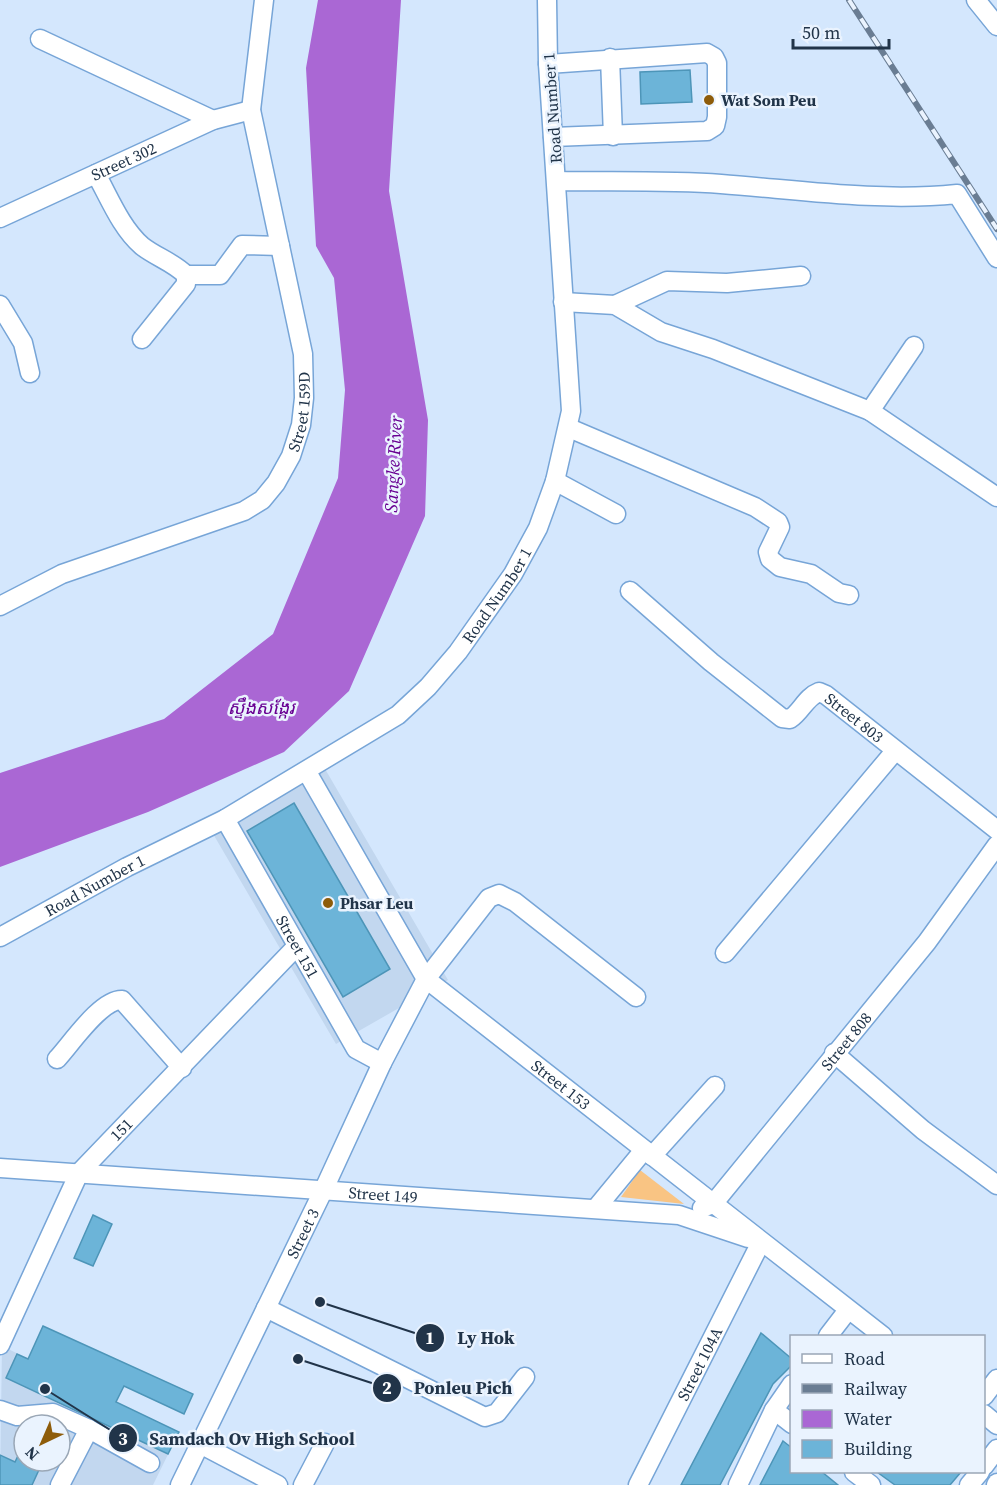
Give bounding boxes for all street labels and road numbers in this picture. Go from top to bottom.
street label: Road Number 1 [537,52,567,164]
street label: Street 302 [88,137,160,186]
street label: Street 159D [282,372,315,454]
street label: Road Number 1 [457,543,537,647]
street label: Street 803 [820,687,888,748]
street label: Road Number 1 [41,849,149,921]
street label: Street 151 [271,911,324,982]
street label: Street 808 [816,1007,876,1075]
street label: Street 153 [527,1054,595,1114]
street label: 151 [105,1113,137,1145]
street label: Street 149 [348,1181,418,1208]
street label: Street 3 [281,1205,324,1262]
street label: Street 104A [672,1323,727,1404]

